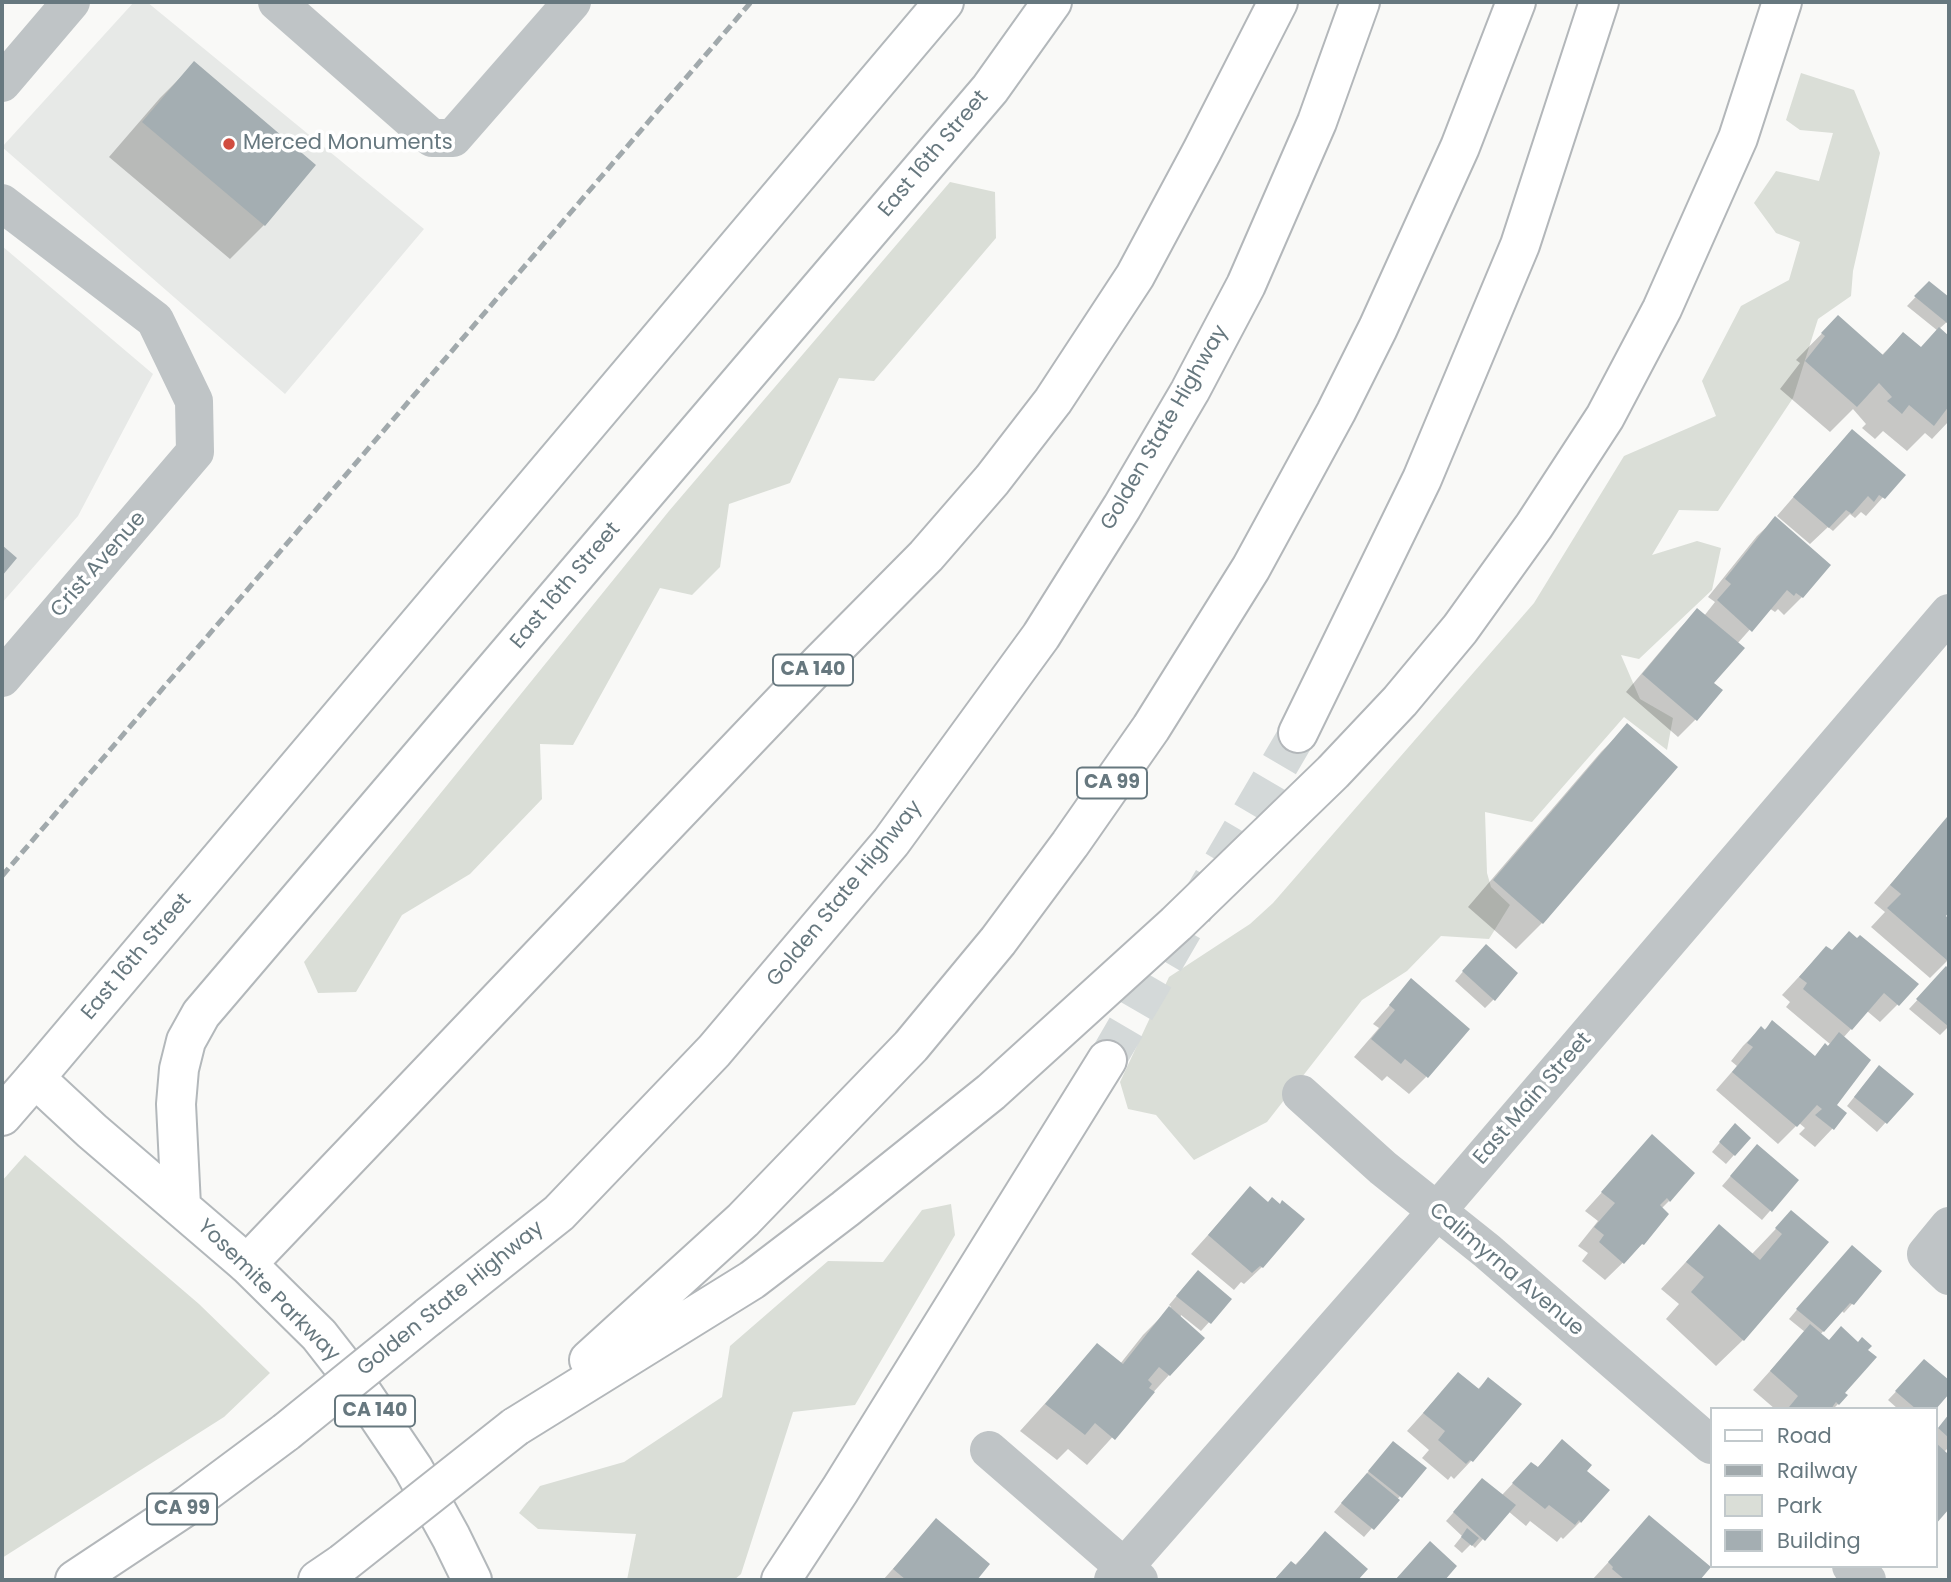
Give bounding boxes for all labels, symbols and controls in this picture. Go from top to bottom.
street label: East 16th Street [874,86,994,222]
place label: Merced Monuments [243,131,453,157]
marker: Merced Monuments [221,136,237,152]
street label: Golden State Highway [1096,321,1234,535]
street label: Crist Avenue [46,507,152,623]
street label: East 16th Street [506,518,626,654]
road number: CA 140 [773,654,853,685]
road number: CA 99 [1077,768,1147,798]
street label: Golden State Highway [762,796,928,992]
street label: East 16th Street [77,889,197,1025]
street label: East Main Street [1469,1028,1597,1170]
street label: Calimyrna Avenue [1424,1198,1588,1342]
street label: Yosemite Parkway [192,1215,344,1367]
street label: Golden State Highway [353,1216,549,1382]
road number: CA 140 [335,1396,415,1427]
legend [1710,1407,1937,1568]
text: Road [1777,1421,1832,1450]
text: Railway [1777,1456,1858,1485]
text: Park [1777,1491,1822,1520]
road number: CA 99 [147,1494,217,1525]
text: Building [1777,1526,1861,1555]

